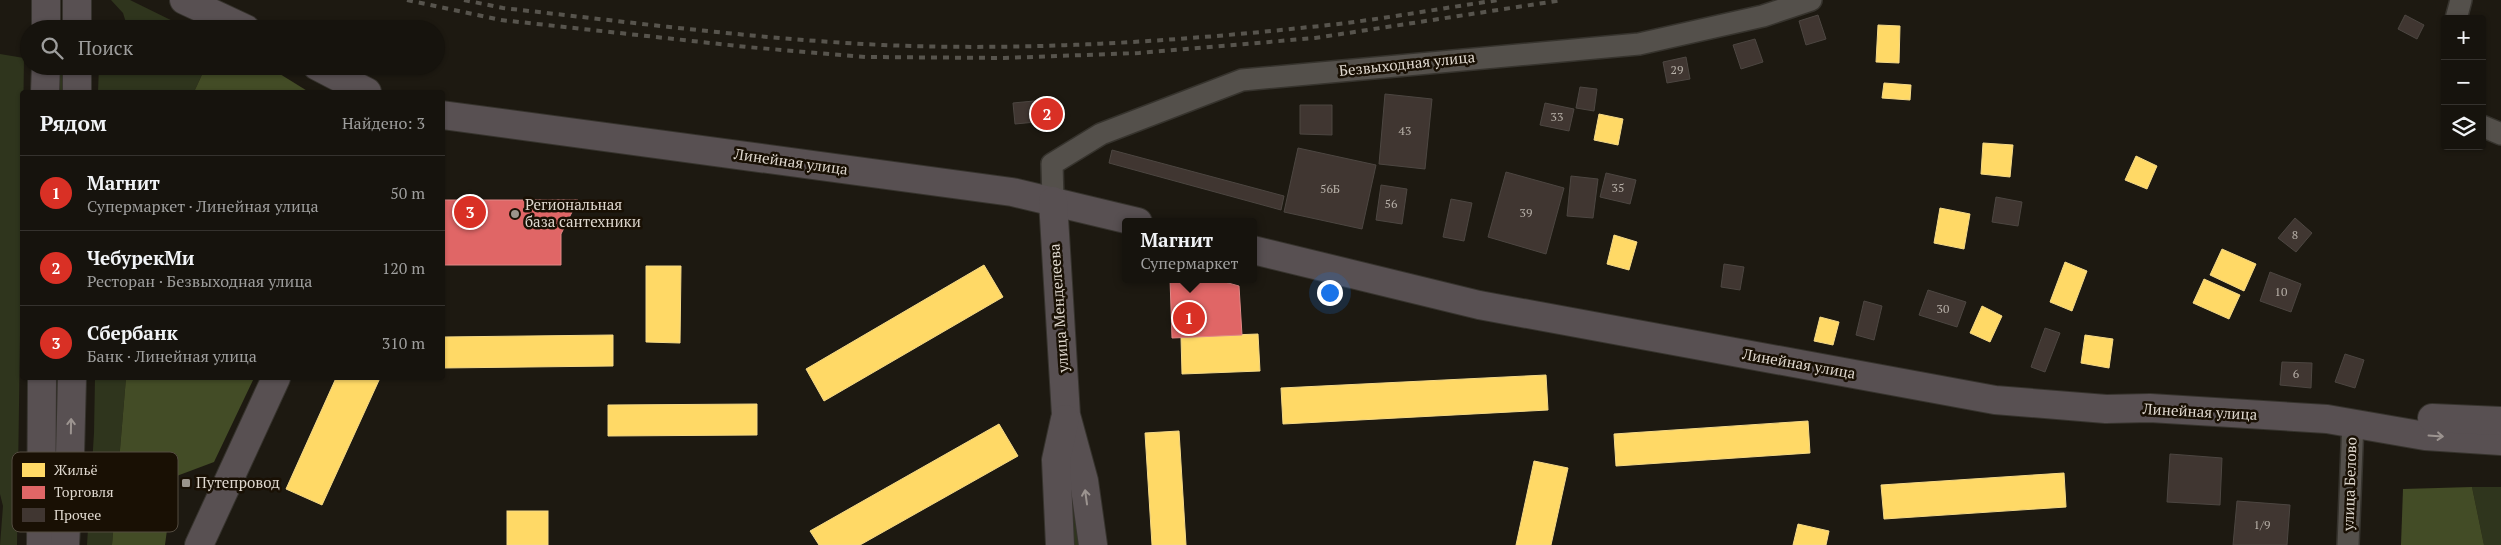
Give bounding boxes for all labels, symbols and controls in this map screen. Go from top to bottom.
map controls [2441,15,2486,150]
button: + [2441,15,2486,60]
search box [20,20,445,75]
icon: search [38,34,66,62]
text: Поиск [78,35,133,60]
street label: Безвыходная улица [1338,46,1476,80]
button: − [2441,60,2486,105]
house number: 29 [1671,62,1683,77]
pin: 2 [1031,95,1063,133]
button: layers [2441,105,2486,150]
text: Рядом [40,109,107,137]
house number: 33 [1551,109,1563,124]
text: Найдено: 3 [342,112,425,134]
house number: 43 [1399,123,1411,138]
street label: Линейная улица [732,143,850,179]
text: Магнит [87,170,160,195]
house number: 35 [1612,180,1624,195]
house number: 56Б [1320,181,1340,196]
text: 1 [51,182,61,204]
text: 50 m [390,182,425,204]
pin: 3 [454,193,486,231]
place label: Региональная база сантехники [525,194,641,231]
text: Супермаркет · Линейная улица [87,195,319,217]
house number: 56 [1385,196,1398,211]
house number: 39 [1520,205,1532,220]
marker: Региональная база сантехники [509,208,521,220]
popup [1122,218,1257,283]
text: Магнит [1140,227,1213,252]
house number: 8 [2292,227,2298,242]
street label: улица Менделеева [1043,242,1073,374]
text: ЧебурекМи [87,245,195,270]
text: Супермаркет [1140,252,1239,274]
text: 2 [51,257,61,279]
text: 120 m [382,257,425,279]
text: Ресторан · Безвыходная улица [87,270,312,292]
your location [1317,280,1343,306]
house number: 10 [2275,284,2287,299]
pin: 1 [1173,299,1205,337]
house number: 30 [1937,301,1949,316]
text: Сбербанк [87,320,178,345]
text: 3 [51,332,61,354]
text: 310 m [382,332,425,354]
street label: Линейная улица [1740,343,1858,383]
text: Банк · Линейная улица [87,345,257,367]
house number: 6 [2293,366,2300,381]
street label: Линейная улица [2141,398,2258,424]
one-way arrow [66,419,76,435]
one-way arrow [2427,432,2443,441]
street label: улица Белово [2337,437,2361,532]
legend [12,452,178,532]
text: Жильё [54,460,97,479]
place label: Путепровод [196,472,280,492]
marker: Путепровод [180,477,192,489]
text: Торговля [54,482,114,501]
one-way arrow [1081,489,1091,505]
text: Прочее [54,505,101,524]
house number: 1/9 [2254,517,2270,532]

